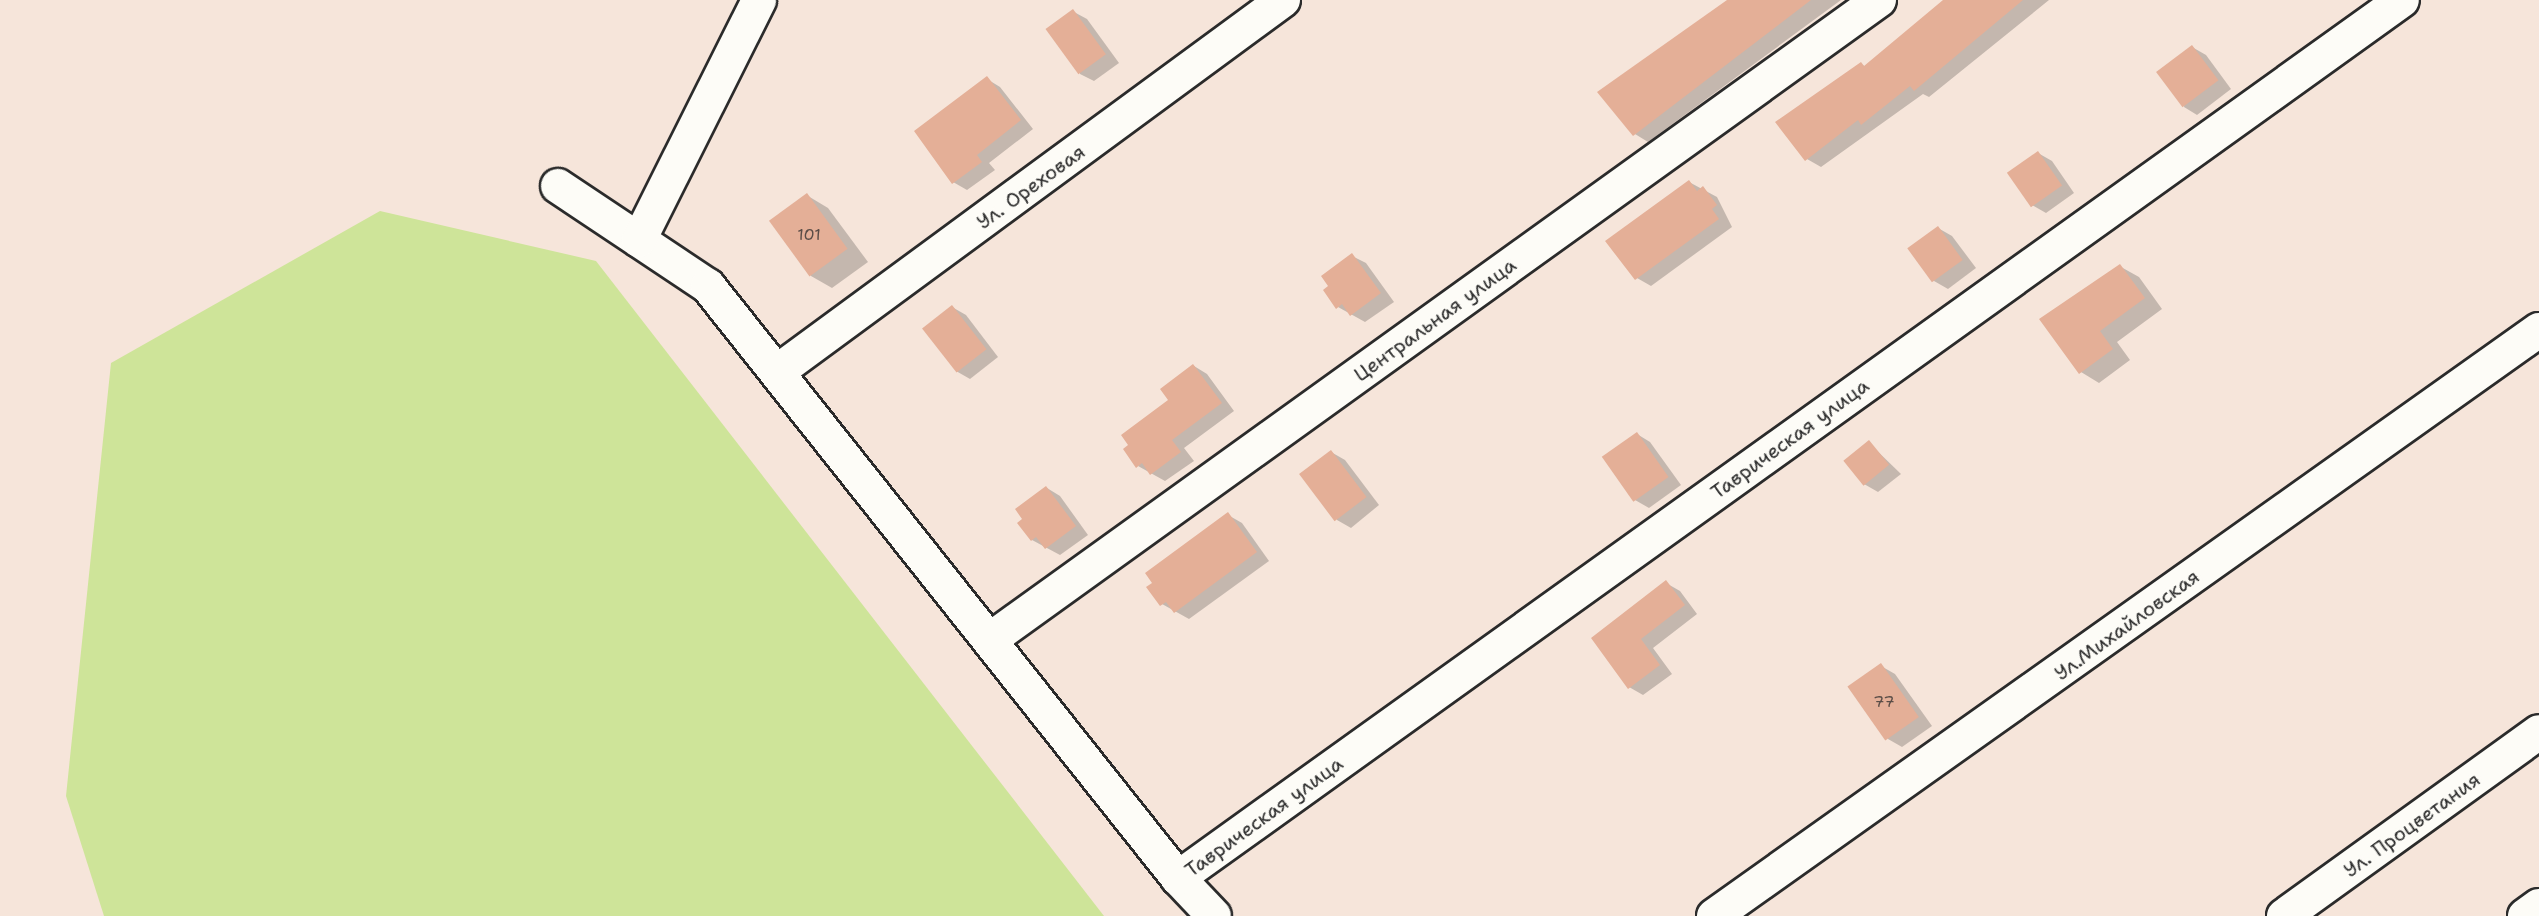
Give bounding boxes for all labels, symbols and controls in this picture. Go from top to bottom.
street label: Ул. Ореховая [972,140,1090,234]
house number: 101 [797,225,821,245]
street label: Центральная улица [1349,253,1521,387]
street label: Таврическая улица [1706,374,1874,504]
street label: Ул.Михайловская [2050,564,2204,686]
house number: 77 [1873,692,1895,712]
street label: Таврическая улица [1180,752,1348,882]
street label: Ул. Процветания [2339,767,2485,883]

